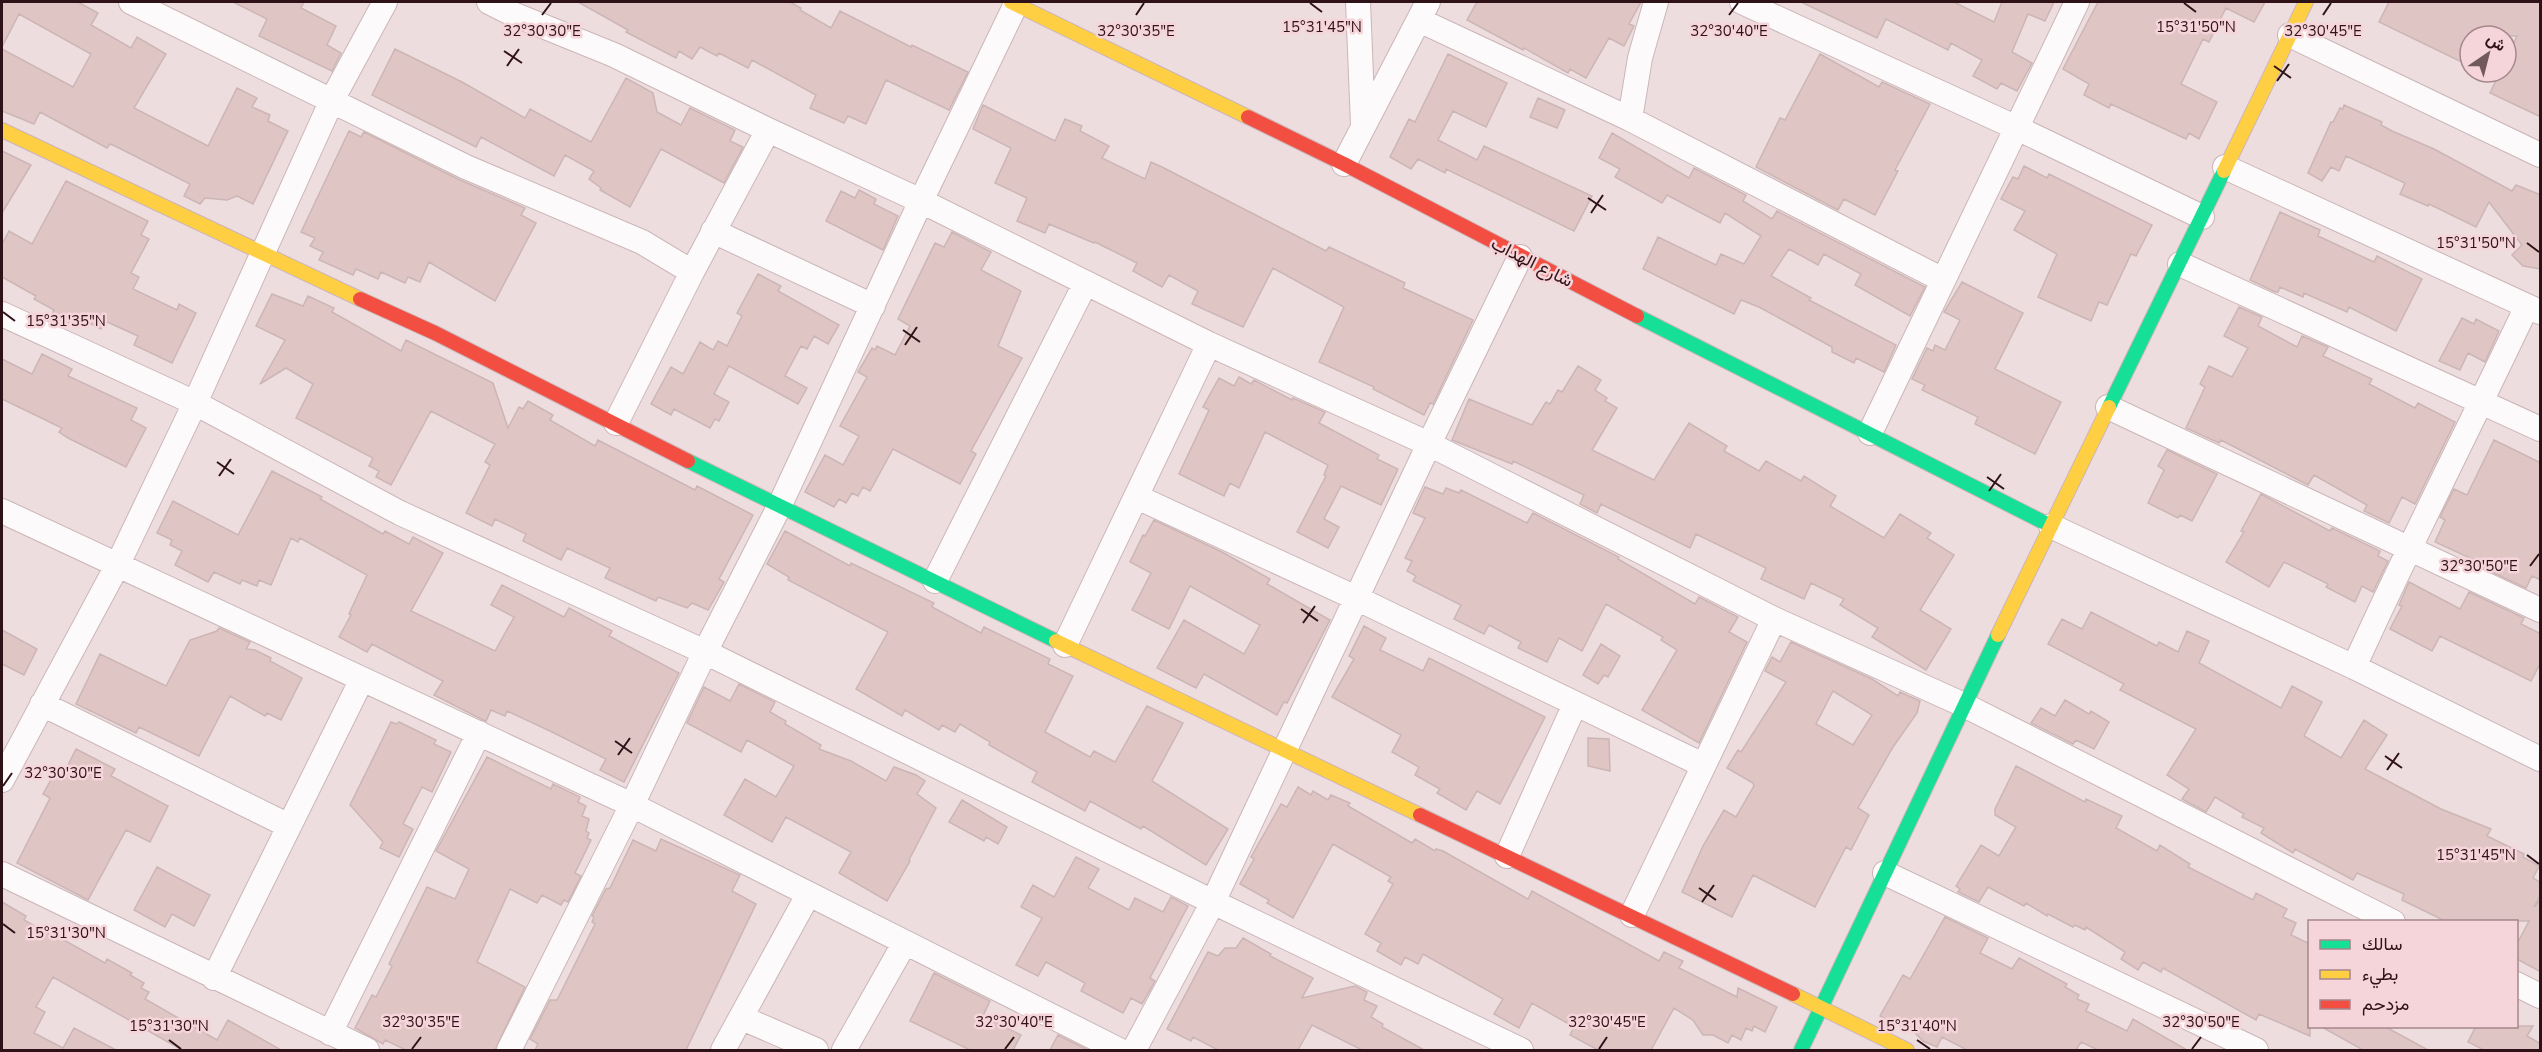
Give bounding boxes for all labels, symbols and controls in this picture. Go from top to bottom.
text: 15°31'45"N [1282,17,1362,37]
text: 15°31'50"N [2156,17,2236,37]
text: 32°30'30"E [503,21,581,41]
text: 32°30'35"E [1097,21,1175,41]
text: 32°30'40"E [1690,21,1768,41]
text: 32°30'45"E [2284,21,2362,41]
north arrow [2458,24,2518,84]
text: ش [2482,28,2510,57]
street label: شارع الهداب [1487,231,1577,293]
text: 15°31'50"N [2436,233,2516,253]
text: 15°31'35"N [26,311,106,331]
text: 32°30'50"E [2440,556,2518,576]
text: 32°30'30"E [24,763,102,783]
text: 15°31'45"N [2436,845,2516,865]
legend [2308,920,2518,1028]
text: 15°31'30"N [26,923,106,943]
text: سالك [2362,932,2402,956]
text: بطيء [2362,962,2398,989]
text: مزدحم [2362,992,2409,1016]
text: 32°30'35"E [382,1012,460,1032]
text: 32°30'40"E [975,1012,1053,1032]
text: 32°30'45"E [1568,1012,1646,1032]
text: 32°30'50"E [2162,1012,2240,1032]
text: 15°31'30"N [129,1016,209,1036]
text: 15°31'40"N [1877,1016,1957,1036]

